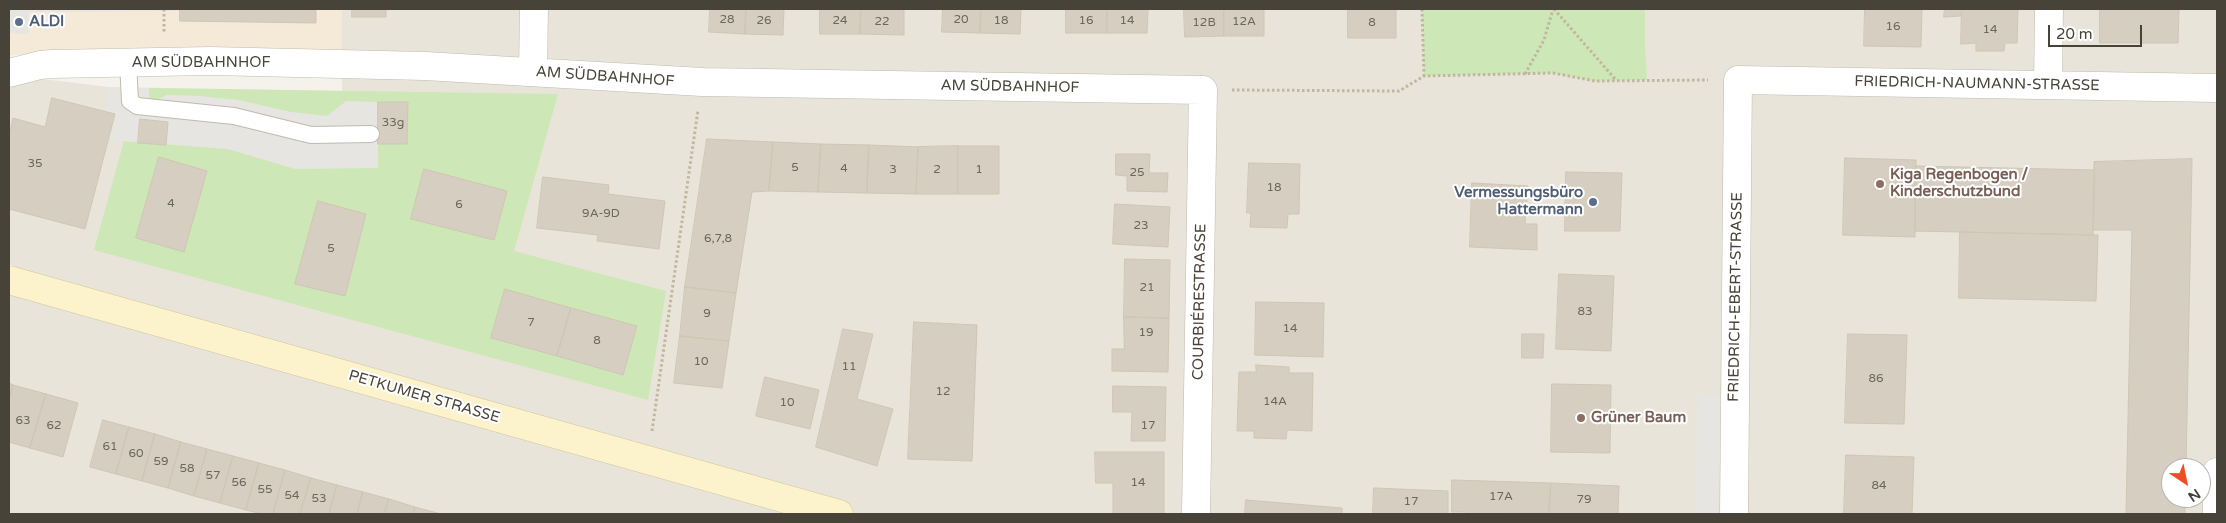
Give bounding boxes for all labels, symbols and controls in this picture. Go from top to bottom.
place label: ALDI [29,13,64,31]
house number: 28 [719,13,735,27]
house number: 20 [953,13,969,27]
house number: 26 [756,14,772,28]
house number: 24 [832,14,848,28]
house number: 18 [993,14,1009,28]
house number: 16 [1078,14,1094,28]
house number: 14 [1119,14,1135,28]
house number: 22 [874,15,890,29]
house number: 12A [1232,15,1256,29]
scale bar [2051,15,2145,47]
marker: ALDI [13,16,25,28]
house number: 12B [1192,16,1216,30]
house number: 8 [1368,16,1376,30]
house number: 16 [1885,20,1901,34]
house number: 14 [1982,23,1998,37]
text: 20 m [2056,25,2093,43]
street label: AM SÜDBAHNHOF [131,54,271,72]
street label: AM SÜDBAHNHOF [535,63,675,91]
street label: FRIEDRICH-NAUMANN-STRASSE [1854,73,2100,95]
street label: AM SÜDBAHNHOF [940,77,1080,97]
house number: 33g [382,116,404,130]
house number: 35 [27,157,43,171]
house number: 5 [791,161,799,175]
house number: 4 [840,162,848,176]
house number: 3 [889,163,897,177]
house number: 2 [933,163,941,177]
house number: 1 [975,163,983,177]
house number: 25 [1129,166,1145,180]
place label: Kiga Regenbogen / Kinderschutzbund [1890,166,2028,201]
marker: Kiga Regenbogen / Kinderschutzbund [1874,178,1886,190]
house number: 18 [1266,181,1282,195]
place label: Vermessungsbüro Hattermann [1454,184,1583,219]
street label: FRIEDRICH-EBERT-STRASSE [1725,192,1747,402]
marker: Vermessungsbüro Hattermann [1587,196,1599,208]
house number: 4 [167,197,175,211]
house number: 6 [455,198,463,212]
house number: 9A-9D [582,207,620,221]
house number: 23 [1133,219,1149,233]
street label: COURBIÉRESTRASSE [1190,224,1210,380]
house number: 6,7,8 [704,232,732,246]
house number: 5 [327,242,335,256]
house number: 21 [1139,281,1155,295]
house number: 83 [1577,305,1593,319]
house number: 9 [703,307,711,321]
house number: 7 [527,316,535,330]
house number: 14 [1282,322,1298,336]
house number: 19 [1138,326,1154,340]
house number: 8 [593,334,601,348]
house number: 10 [693,355,709,369]
house number: 11 [841,360,857,374]
street label: PETKUMER STRASSE [346,367,502,427]
house number: 86 [1868,372,1884,386]
house number: 12 [935,385,951,399]
house number: 14A [1263,395,1287,409]
house number: 10 [779,396,795,410]
place label: Grüner Baum [1591,409,1686,427]
marker: Grüner Baum [1575,412,1587,424]
house number: 63 [15,414,31,428]
house number: 62 [46,419,62,433]
house number: 17 [1140,419,1156,433]
house number: 61 [102,440,118,454]
house number: 60 [128,447,144,461]
house number: 59 [153,455,169,469]
north arrow [2161,458,2211,508]
house number: 58 [179,462,195,476]
house number: 57 [205,469,221,483]
house number: 56 [231,476,247,490]
house number: 14 [1130,476,1146,490]
house number: 84 [1871,479,1887,493]
house number: 55 [257,483,273,497]
text: N [2185,485,2204,505]
house number: 54 [284,489,300,503]
house number: 17A [1489,490,1513,504]
house number: 53 [311,492,327,506]
house number: 79 [1576,493,1592,507]
house number: 17 [1403,495,1419,509]

